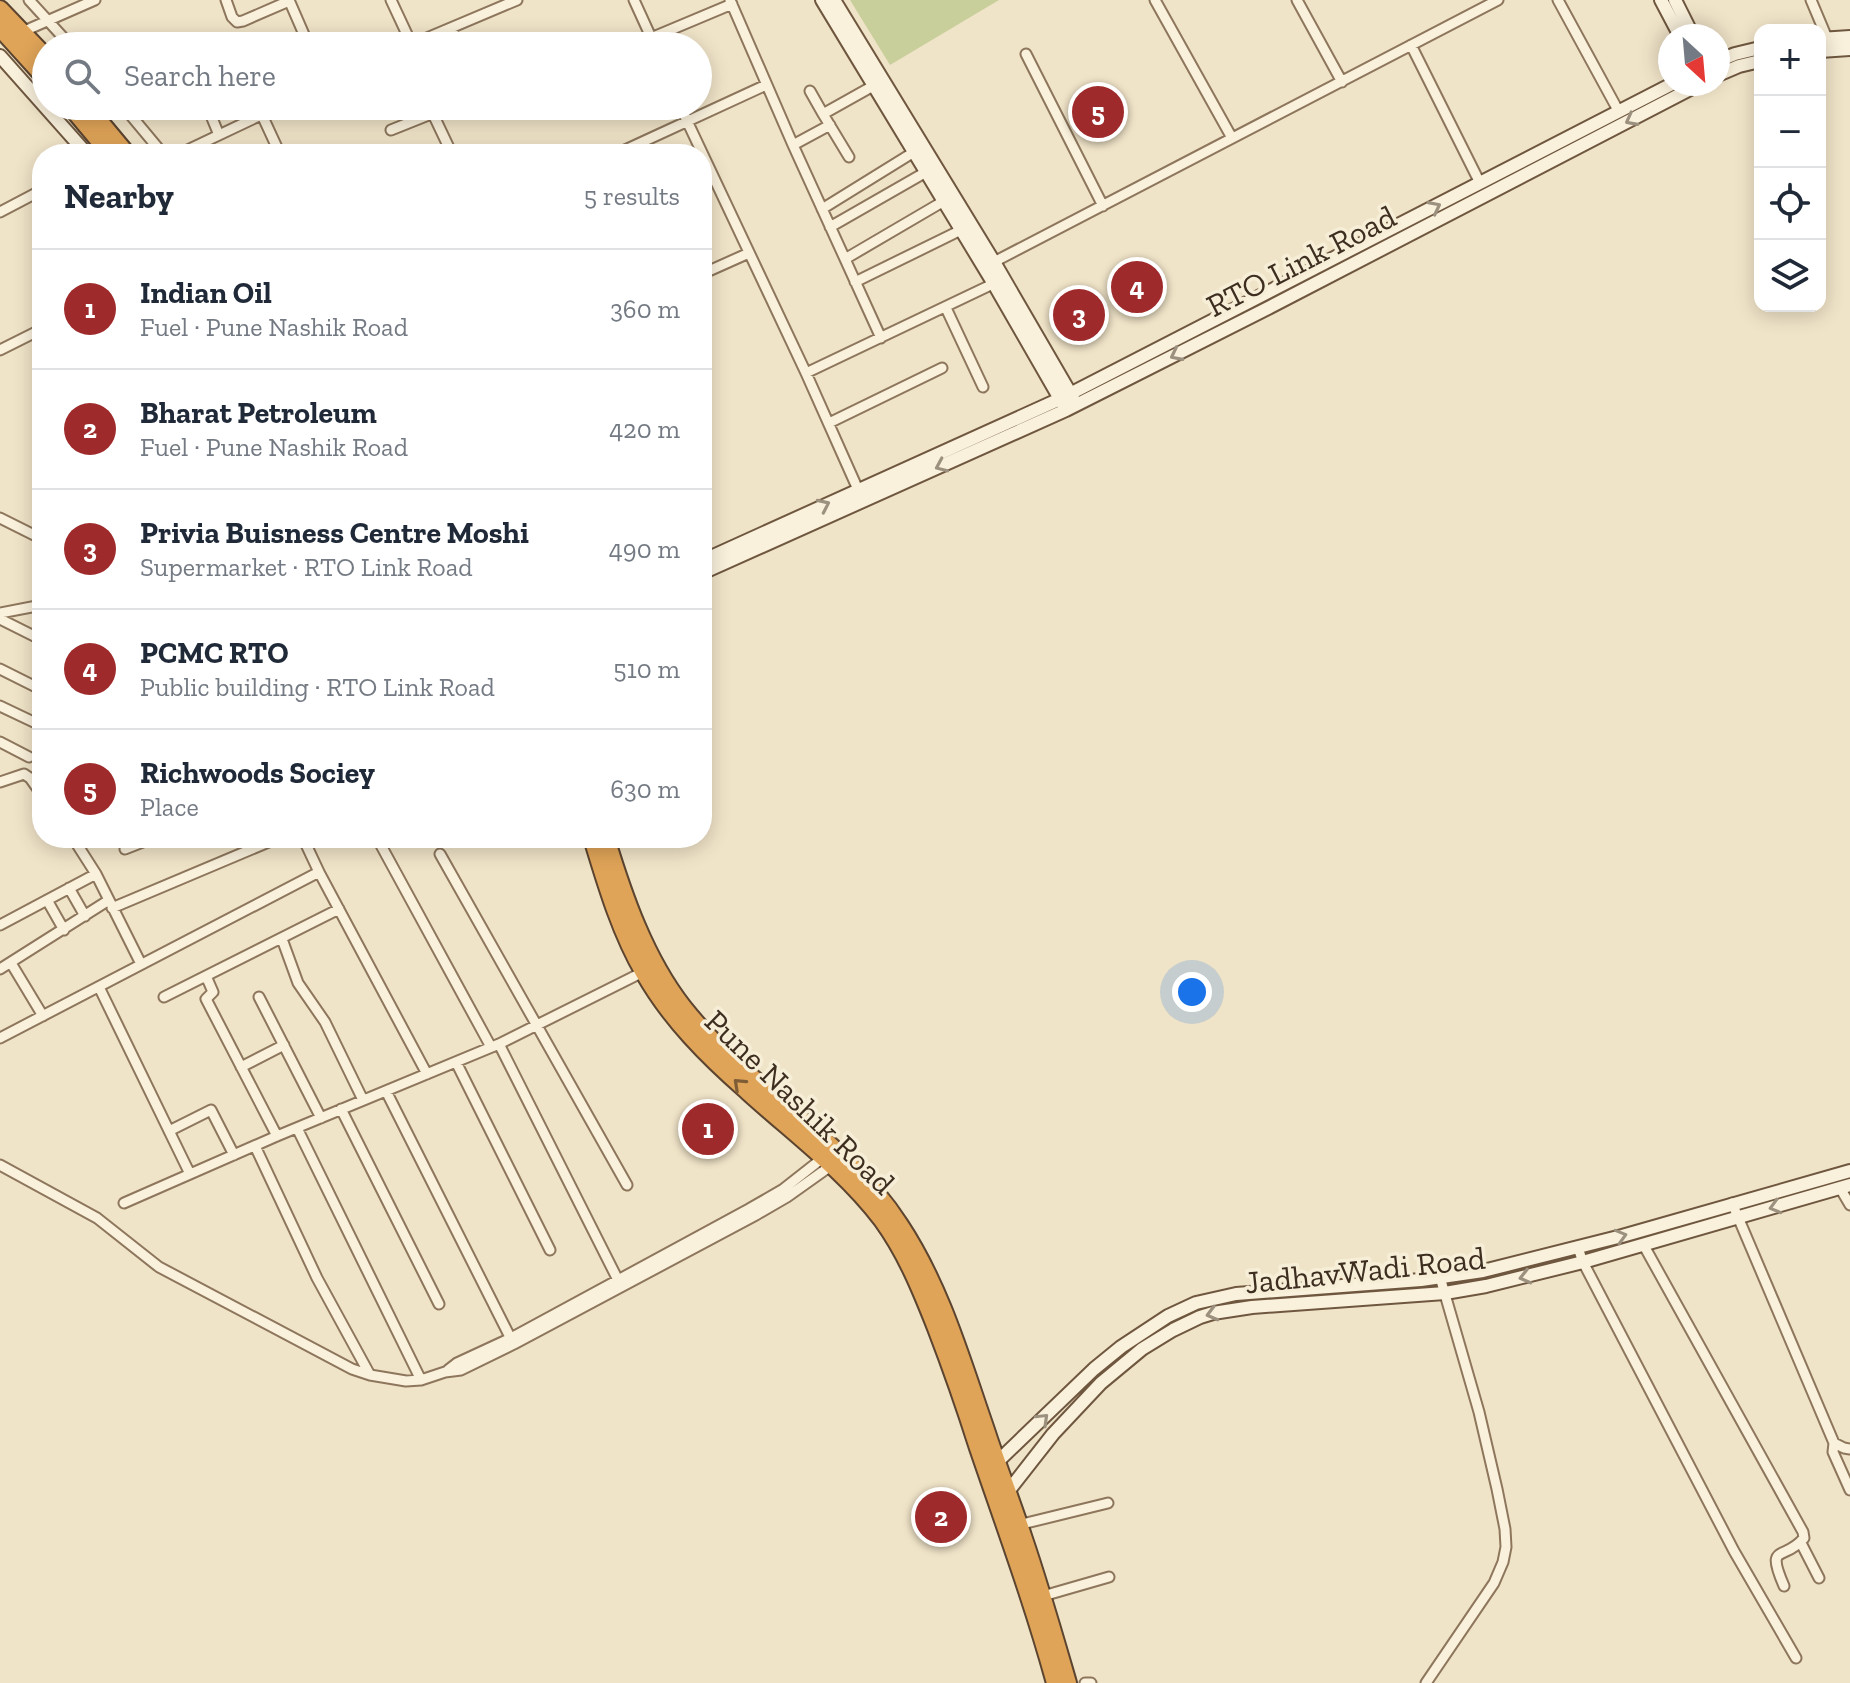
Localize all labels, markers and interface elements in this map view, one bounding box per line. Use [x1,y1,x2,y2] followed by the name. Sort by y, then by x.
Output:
[1658,24,1730,96] north arrow
[1754,24,1826,312] map controls
[1754,24,1826,96] button: +
[32,32,712,120] search box
[60,54,104,98] icon: search
[124,58,276,94] text: Search here
[1072,82,1124,142] pin: 5
[1754,96,1826,168] button: −
[1624,110,1639,125] one-way arrow
[1754,168,1826,240] button: locate
[64,176,174,217] text: Nearby
[584,180,680,212] text: 5 results
[1200,197,1402,325] street label: RTO Link Road
[1426,201,1441,216] one-way arrow
[1754,240,1826,312] button: layers
[1111,257,1163,317] pin: 4
[140,275,272,311] text: Indian Oil
[1053,285,1105,345] pin: 3
[85,293,95,325] text: 1
[610,293,680,325] text: 360 m
[140,311,408,343] text: Fuel · Pune Nashik Road
[1169,345,1184,360] one-way arrow
[140,395,377,431] text: Bharat Petroleum
[83,413,97,445] text: 2
[609,413,680,445] text: 420 m
[140,431,408,463] text: Fuel · Pune Nashik Road
[935,457,949,473] one-way arrow
[815,499,830,515] one-way arrow
[140,515,529,551] text: Privia Buisness Centre Moshi
[83,533,97,565] text: 3
[609,533,680,565] text: 490 m
[140,551,472,583] text: Supermarket · RTO Link Road
[140,635,289,671] text: PCMC RTO
[83,653,97,685] text: 4
[613,653,680,685] text: 510 m
[140,671,495,703] text: Public building · RTO Link Road
[140,755,375,791] text: Richwoods Sociey
[83,773,97,805] text: 5
[610,773,680,805] text: 630 m
[140,791,199,823] text: Place
[1172,972,1212,1012] your location
[697,1002,903,1202] street label: Pune Nashik Road
[733,1079,748,1093] one-way arrow
[682,1099,734,1159] pin: 1
[1769,1198,1782,1214] one-way arrow
[1613,1229,1627,1246] one-way arrow
[1243,1238,1487,1302] street label: JadhavWadi Road
[1518,1268,1532,1285] one-way arrow
[1205,1305,1219,1322] one-way arrow
[1034,1413,1048,1428] one-way arrow
[915,1487,967,1547] pin: 2

